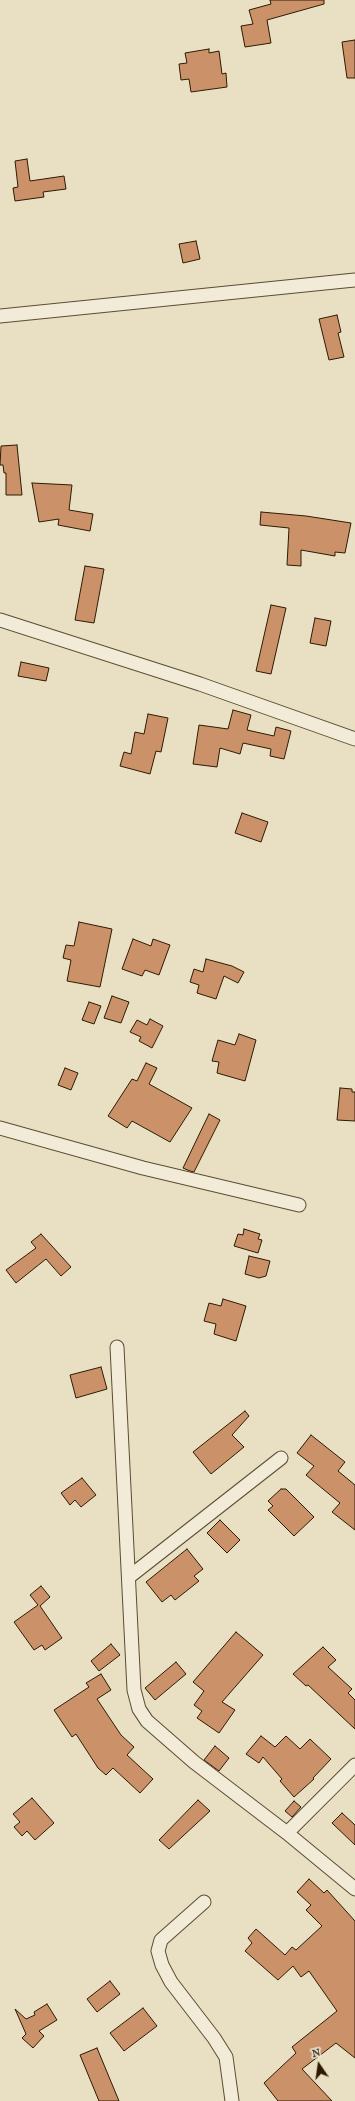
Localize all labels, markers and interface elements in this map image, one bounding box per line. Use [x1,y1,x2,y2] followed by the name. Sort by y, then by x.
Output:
[299,2045,339,2085] north arrow
[311,2046,322,2060] text: N

